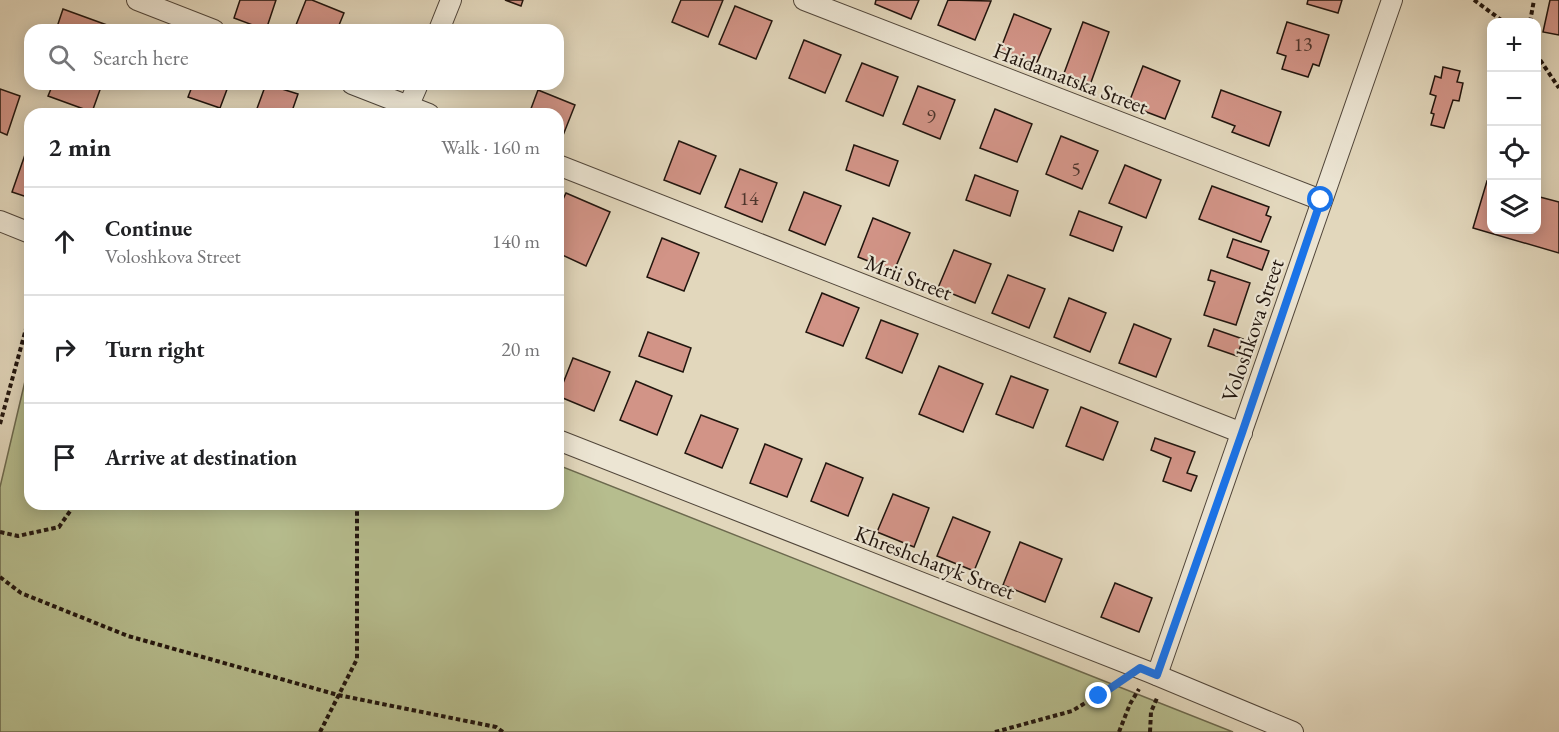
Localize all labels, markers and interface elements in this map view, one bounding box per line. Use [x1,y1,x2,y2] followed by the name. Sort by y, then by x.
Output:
[1487,18,1541,234] map controls
[1487,18,1541,72] button: +
[24,24,564,90] search box
[1293,31,1313,57] house number: 13
[989,36,1152,121] street label: Haidamatska Street
[45,41,78,74] icon: search
[93,43,188,72] text: Search here
[1487,72,1541,126] button: −
[926,103,936,129] house number: 9
[1487,126,1541,180] button: locate
[48,130,111,164] text: 2 min
[441,134,540,160] text: Walk · 160 m
[1071,156,1081,182] house number: 5
[1487,180,1541,234] button: layers
[739,185,759,211] house number: 14
[1307,186,1333,212] route start
[105,214,192,243] text: Continue
[48,225,81,258] icon: ahead
[492,228,540,254] text: 140 m
[105,243,241,269] text: Voloshkova Street
[861,248,956,307] street label: Mrii Street
[1214,255,1291,406] street label: Voloshkova Street
[48,333,81,366] icon: right
[105,335,204,364] text: Turn right
[501,336,540,362] text: 20 m
[48,441,81,474] icon: arrive
[105,443,297,472] text: Arrive at destination
[851,519,1019,606] street label: Khreshchatyk Street
[1085,682,1111,708] route end

